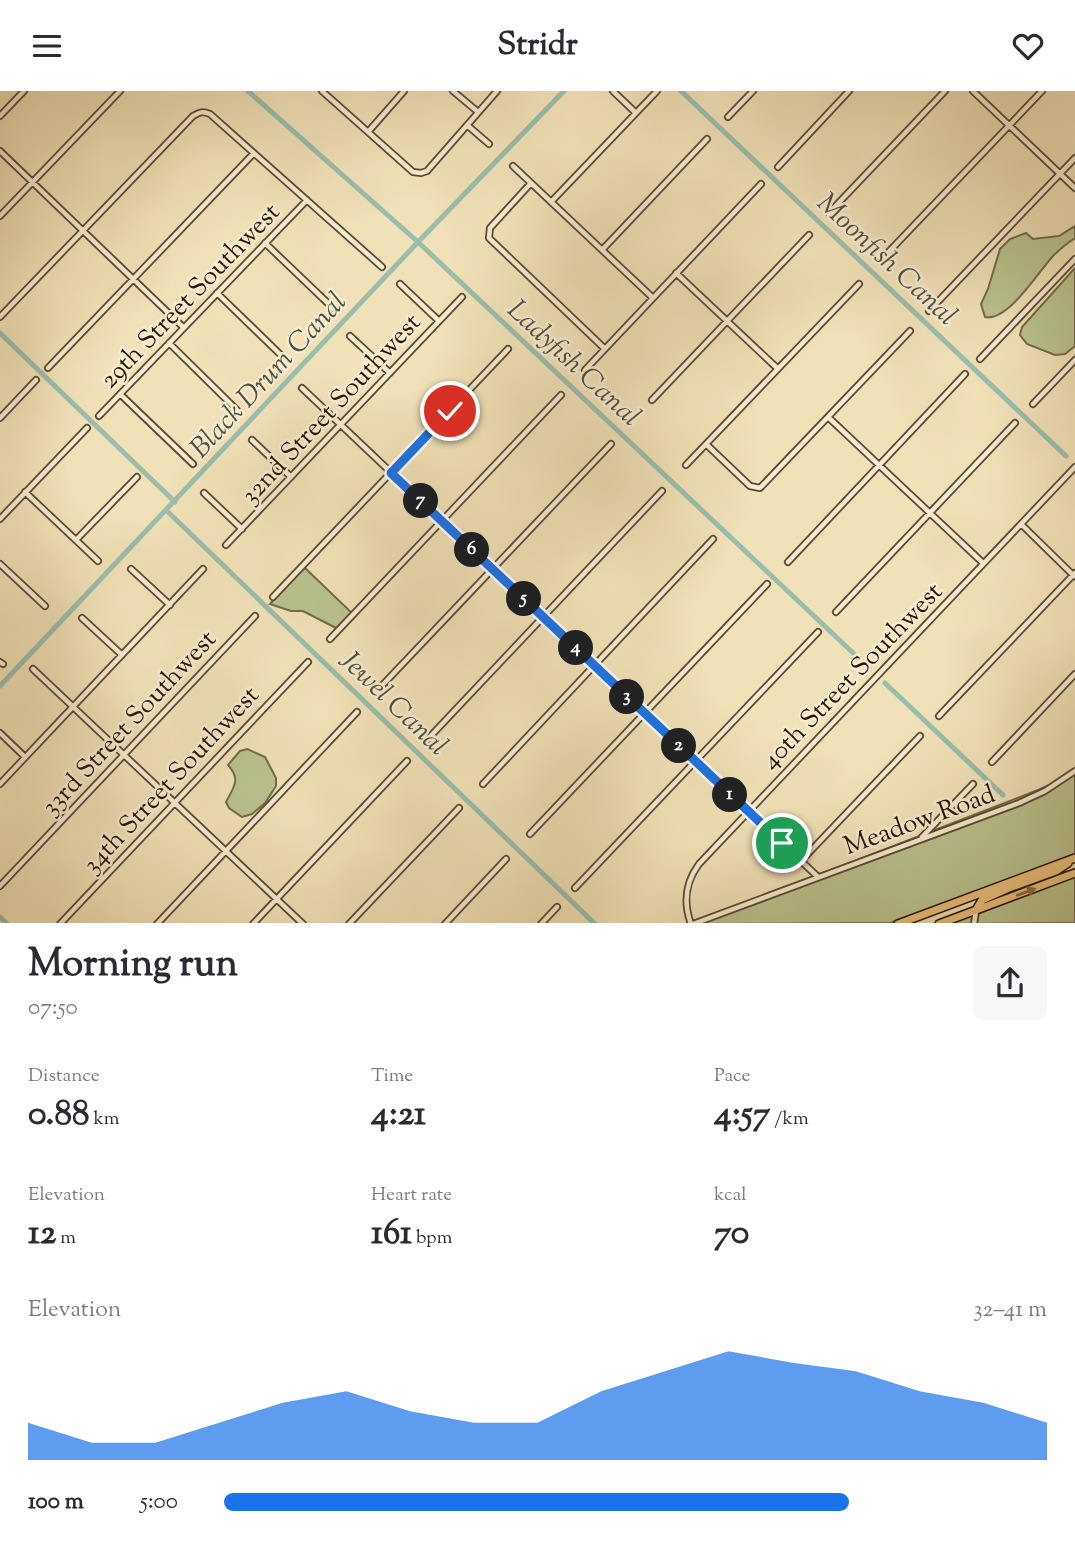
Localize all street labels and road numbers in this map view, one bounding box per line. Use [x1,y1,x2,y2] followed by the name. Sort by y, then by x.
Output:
[92,195,289,398] street label: 29th Street Southwest
[233,306,430,513] street label: 32nd Street Southwest
[754,575,952,779] street label: 40th Street Southwest
[34,623,226,825] street label: 33rd Street Southwest
[75,679,269,883] street label: 34th Street Southwest
[839,777,1001,866] street label: Meadow Road

